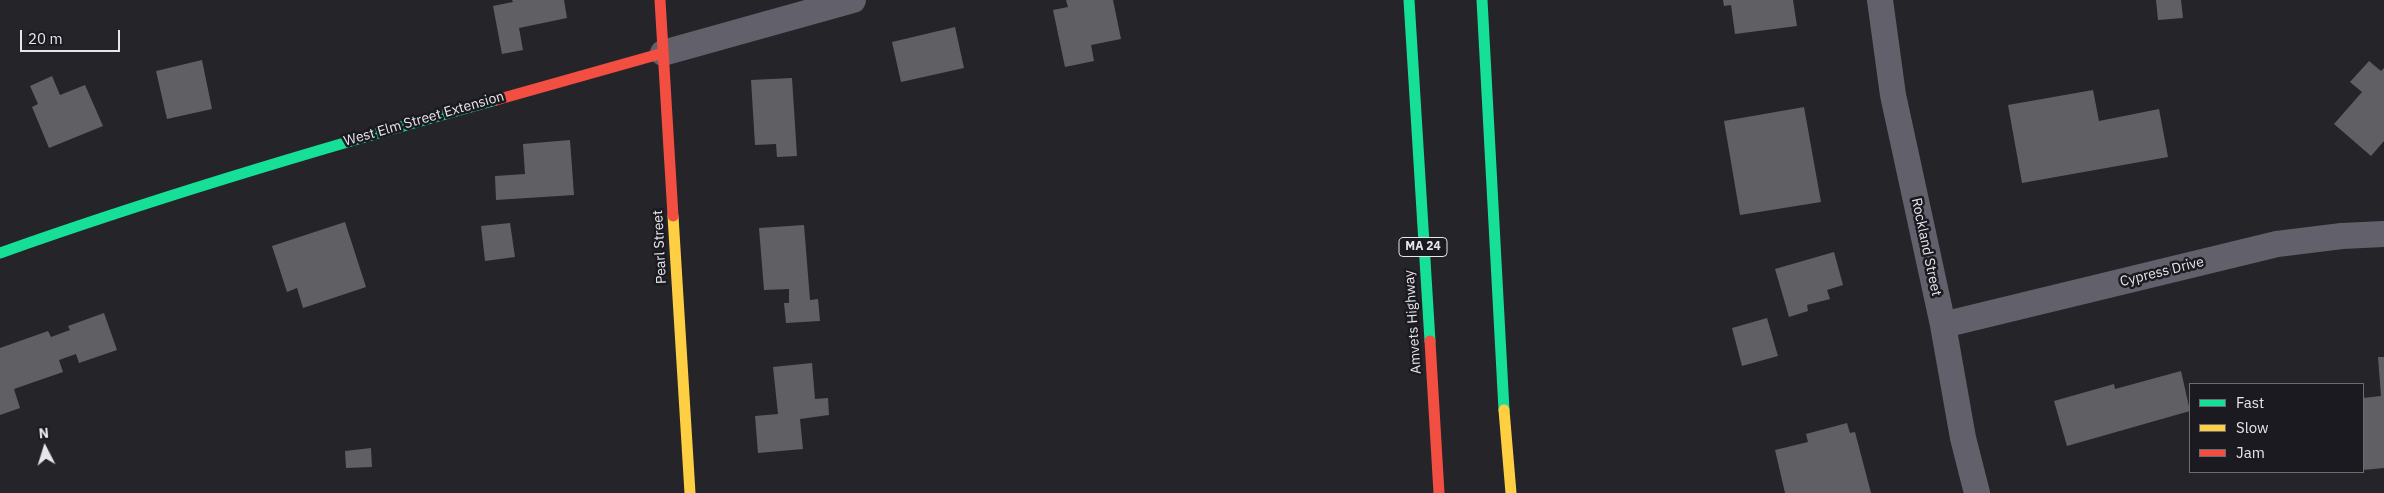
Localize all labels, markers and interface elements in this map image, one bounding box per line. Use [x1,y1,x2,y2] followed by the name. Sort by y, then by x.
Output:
[22,20,122,52] scale bar
[28,29,63,48] text: 20 m
[342,88,506,150] street label: West Elm Street Extension
[1907,196,1945,298] street label: Rockland Street
[650,210,670,284] street label: Pearl Street
[1399,238,1447,256] road number: MA 24
[2118,253,2206,291] street label: Cypress Drive
[1401,269,1425,375] street label: Amvets Highway
[2189,383,2364,473] legend
[2236,393,2264,412] text: Fast
[2236,418,2269,437] text: Slow
[20,423,70,473] north arrow
[38,424,50,442] text: N
[2236,443,2265,462] text: Jam

